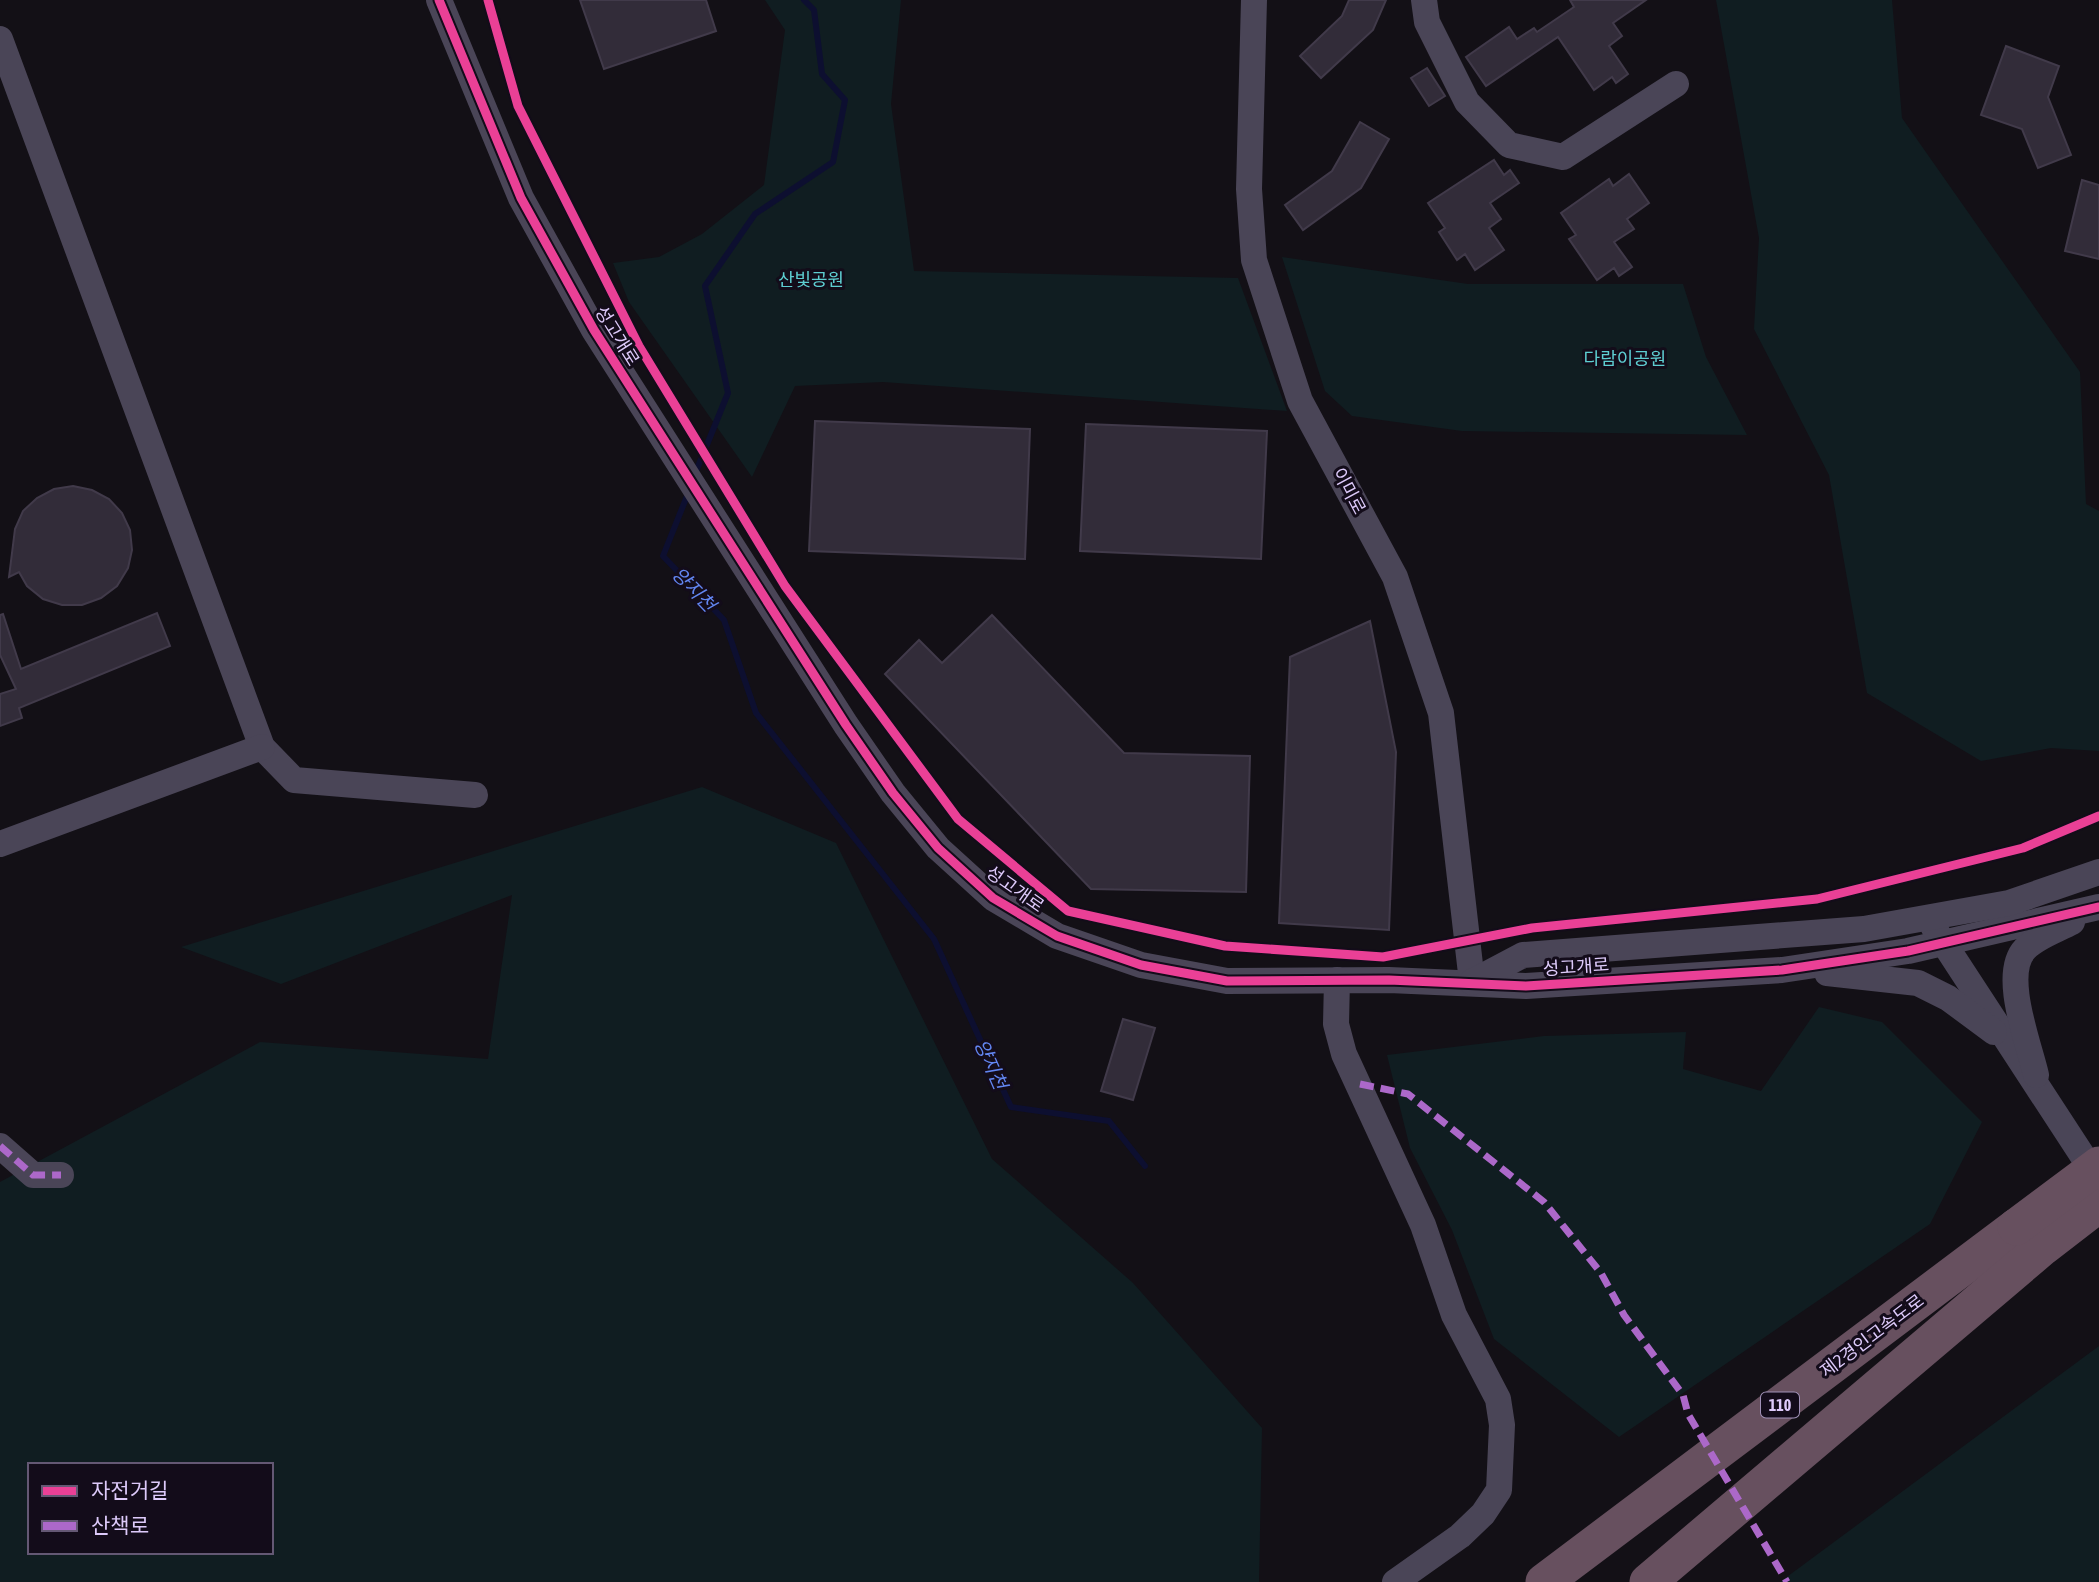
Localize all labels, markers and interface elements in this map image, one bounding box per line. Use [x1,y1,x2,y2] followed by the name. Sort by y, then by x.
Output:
[778,269,844,290] park label: 산빛공원
[591,302,644,369] street label: 성고개로
[1584,348,1666,369] park label: 다람이공원
[1329,464,1370,518] street label: 이미로
[668,562,721,617] water label: 양지천
[982,861,1048,916] street label: 성고개로
[1542,954,1610,979] street label: 성고개로
[970,1036,1012,1094] water label: 양지천
[1816,1290,1928,1381] street label: 제2경인고속도로
[1761,1392,1799,1418] road number: 110
[28,1463,273,1554] legend
[91,1478,168,1502] text: 자전거길
[91,1513,149,1537] text: 산책로

